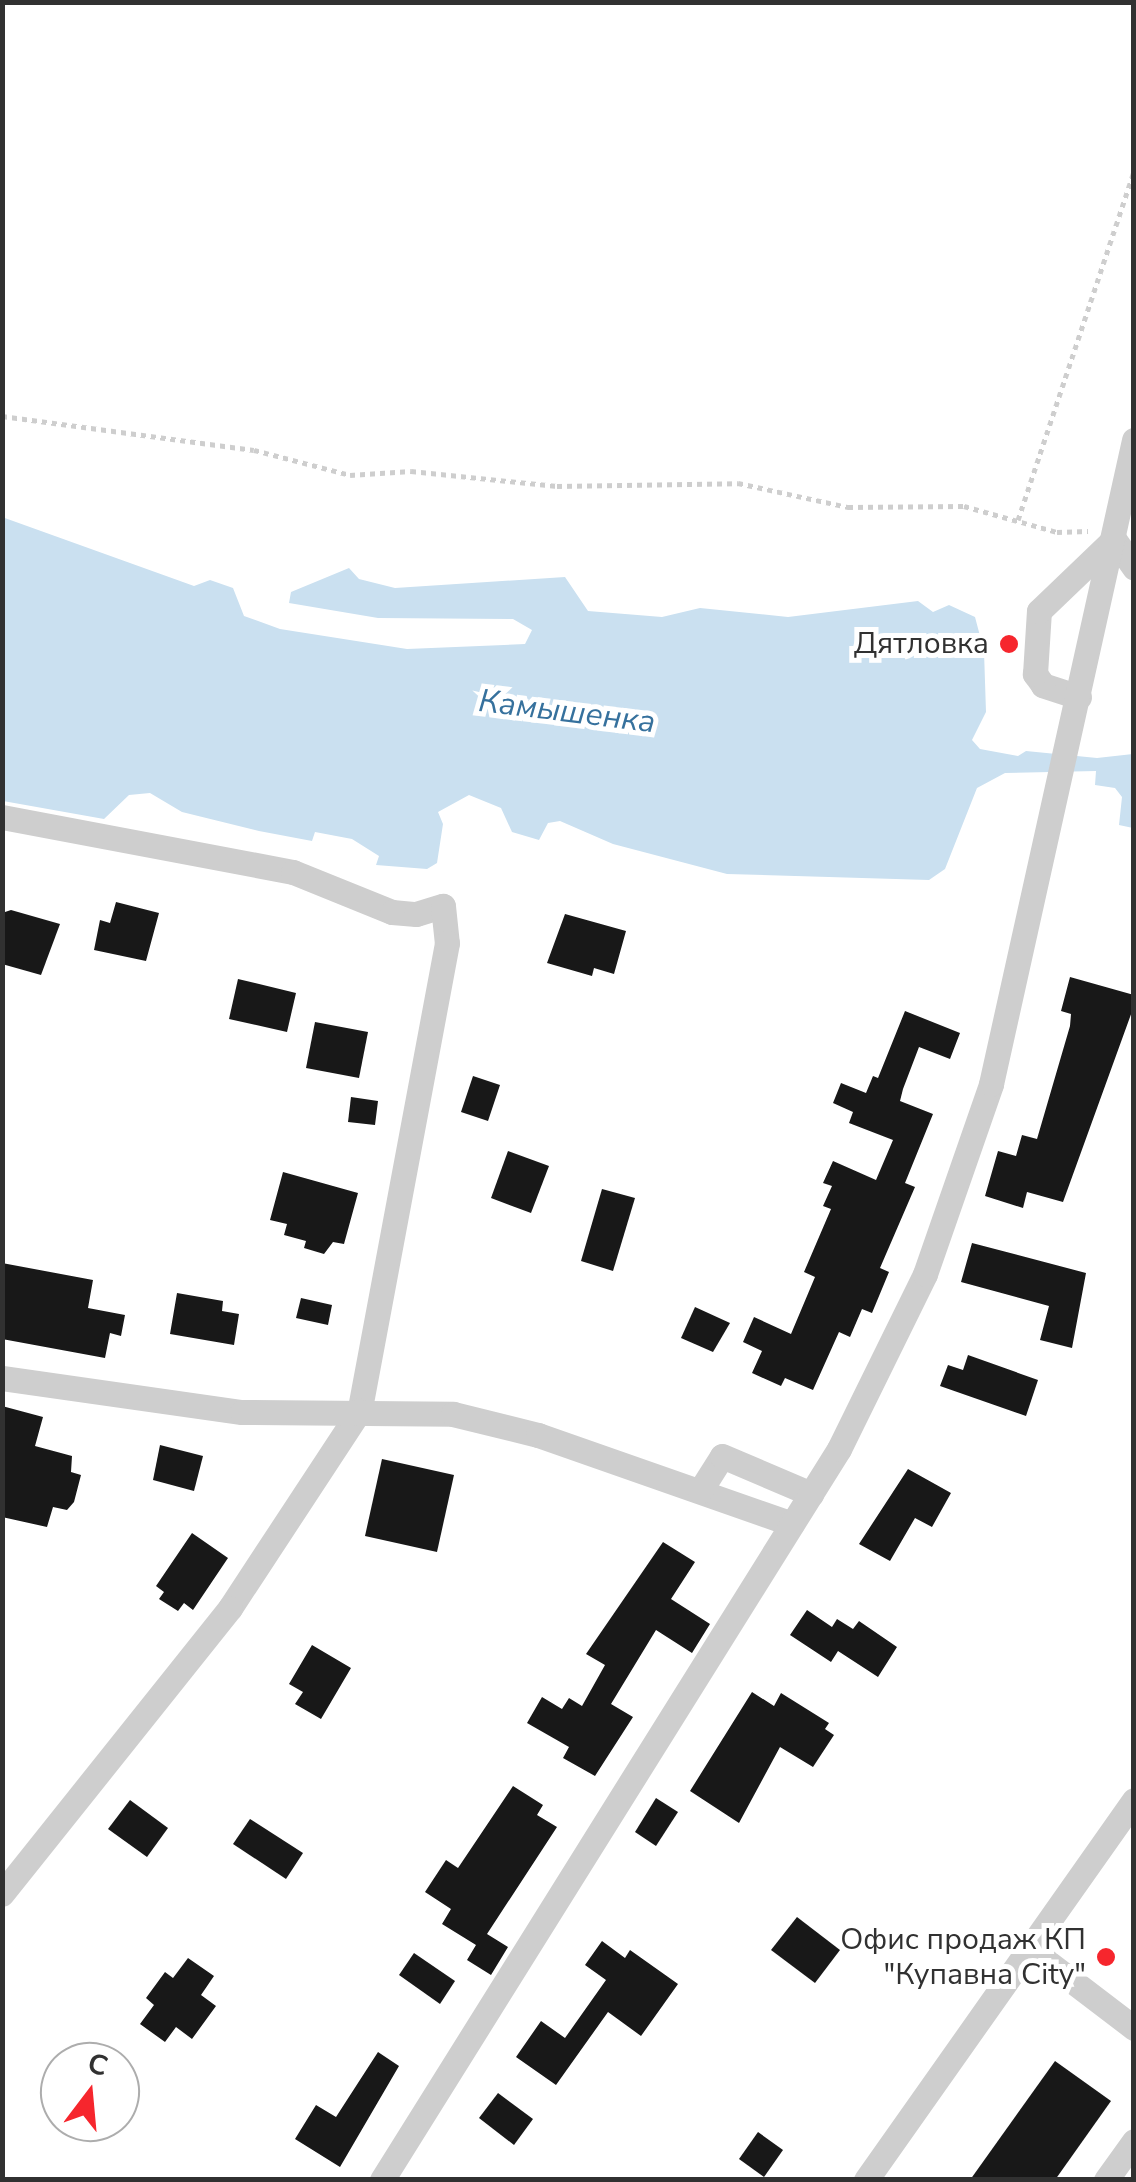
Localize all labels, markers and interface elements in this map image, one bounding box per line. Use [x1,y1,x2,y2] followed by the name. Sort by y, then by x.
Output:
[854,626,989,662] place label: Дятловка
[998,633,1020,655] marker: Дятловка
[476,682,658,742] water label: Камышенка
[840,1922,1086,1992] place label: Офис продаж КП "Купавна City"
[1095,1946,1117,1968] marker: Офис продаж КП "Купавна City"
[40,2042,140,2142] north arrow
[83,2044,112,2086] text: С

